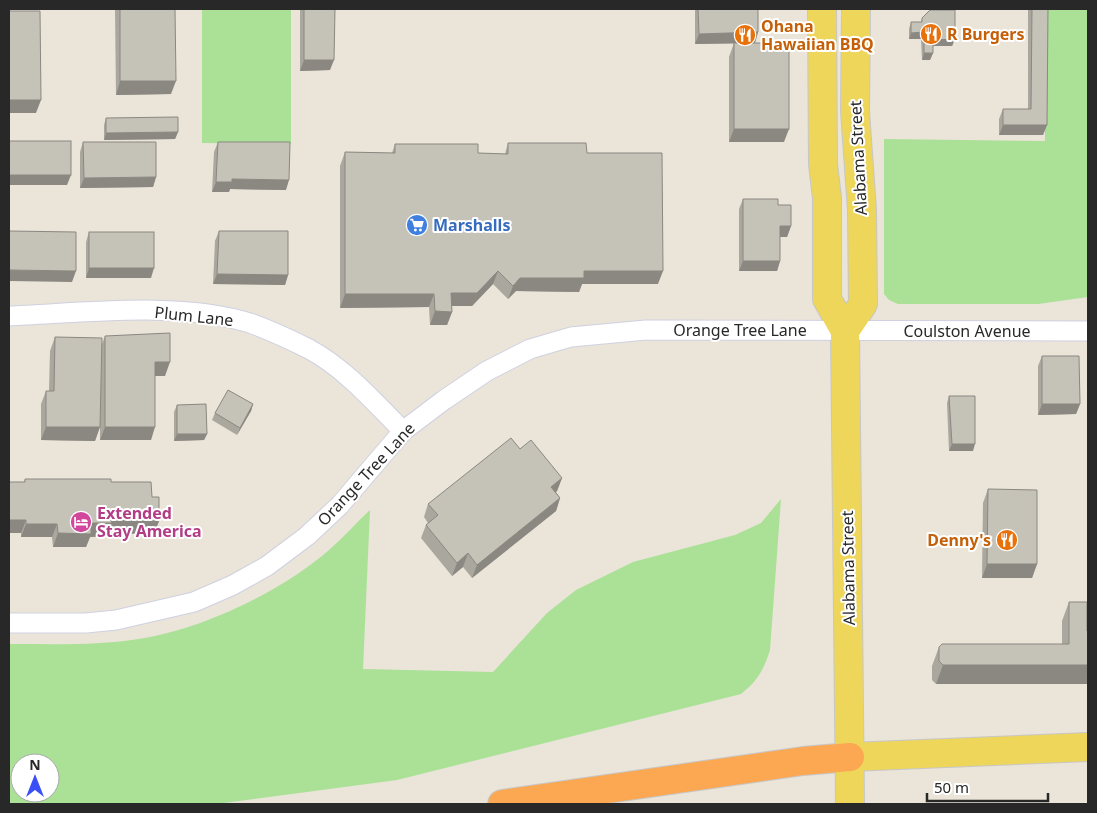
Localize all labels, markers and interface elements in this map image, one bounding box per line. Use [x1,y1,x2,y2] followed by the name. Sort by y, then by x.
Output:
[761,15,874,55] place label: Ohana Hawaiian BBQ
[919,22,943,46] restaurant icon: R Burgers
[733,23,757,47] restaurant icon: Ohana Hawaiian BBQ
[947,23,1025,45] place label: R Burgers
[844,100,872,216] street label: Alabama Street
[405,213,429,237] supermarket icon: Marshalls
[433,214,510,236] place label: Marshalls
[154,301,234,331] street label: Plum Lane
[673,319,807,341] street label: Orange Tree Lane
[903,320,1031,342] street label: Coulston Avenue
[312,418,420,530] street label: Orange Tree Lane
[97,502,202,542] place label: Extended Stay America
[69,510,93,534] hotel icon: Extended Stay America
[836,510,860,626] street label: Alabama Street
[995,528,1019,552] restaurant icon: Denny's
[927,529,991,551] place label: Denny's
[10,753,60,803] north arrow
[29,755,41,774] text: N
[927,770,1048,802] scale bar
[934,777,969,797] text: 50 m

